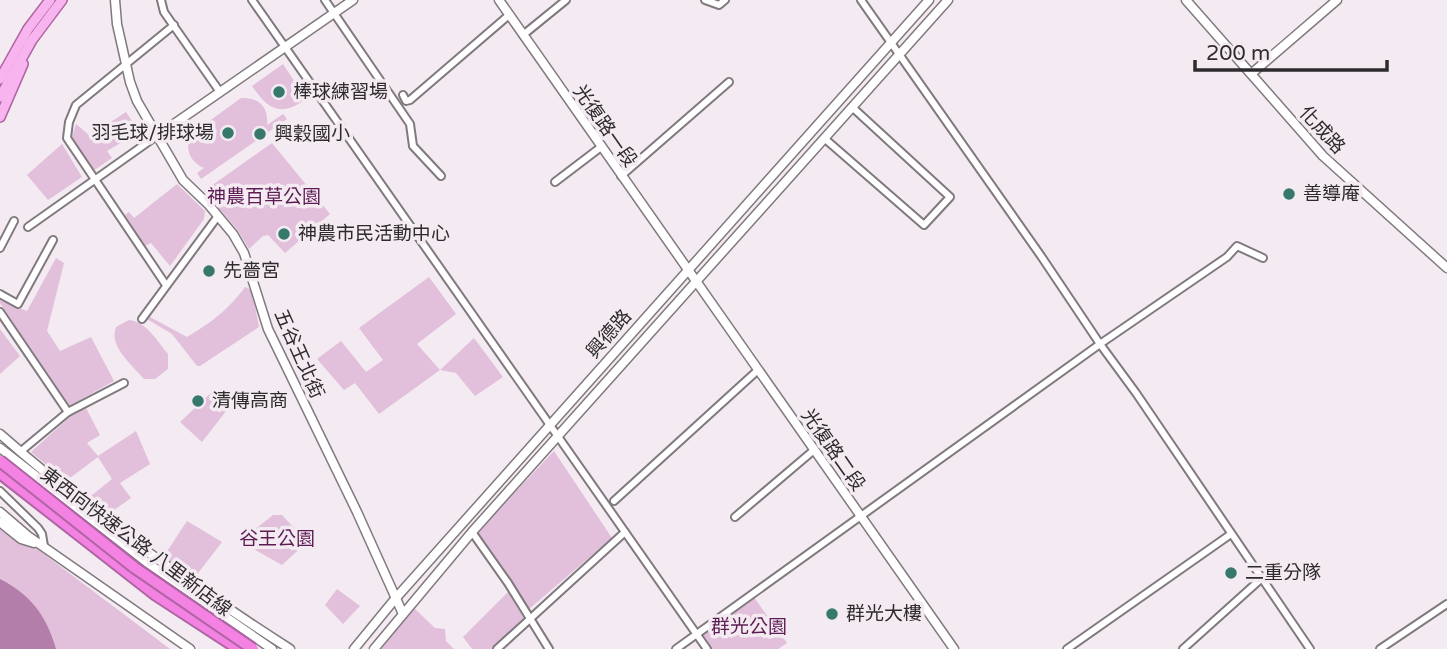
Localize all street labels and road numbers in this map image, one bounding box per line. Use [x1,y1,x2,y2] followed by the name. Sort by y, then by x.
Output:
[569,81,641,171] street label: 光復路一段
[1295,102,1349,158] street label: 化成路
[582,305,636,363] street label: 興德路
[270,306,328,402] street label: 五谷王北街
[797,405,869,495] street label: 光復路二段
[36,463,236,621] street label: 東西向快速公路 八里新店線

